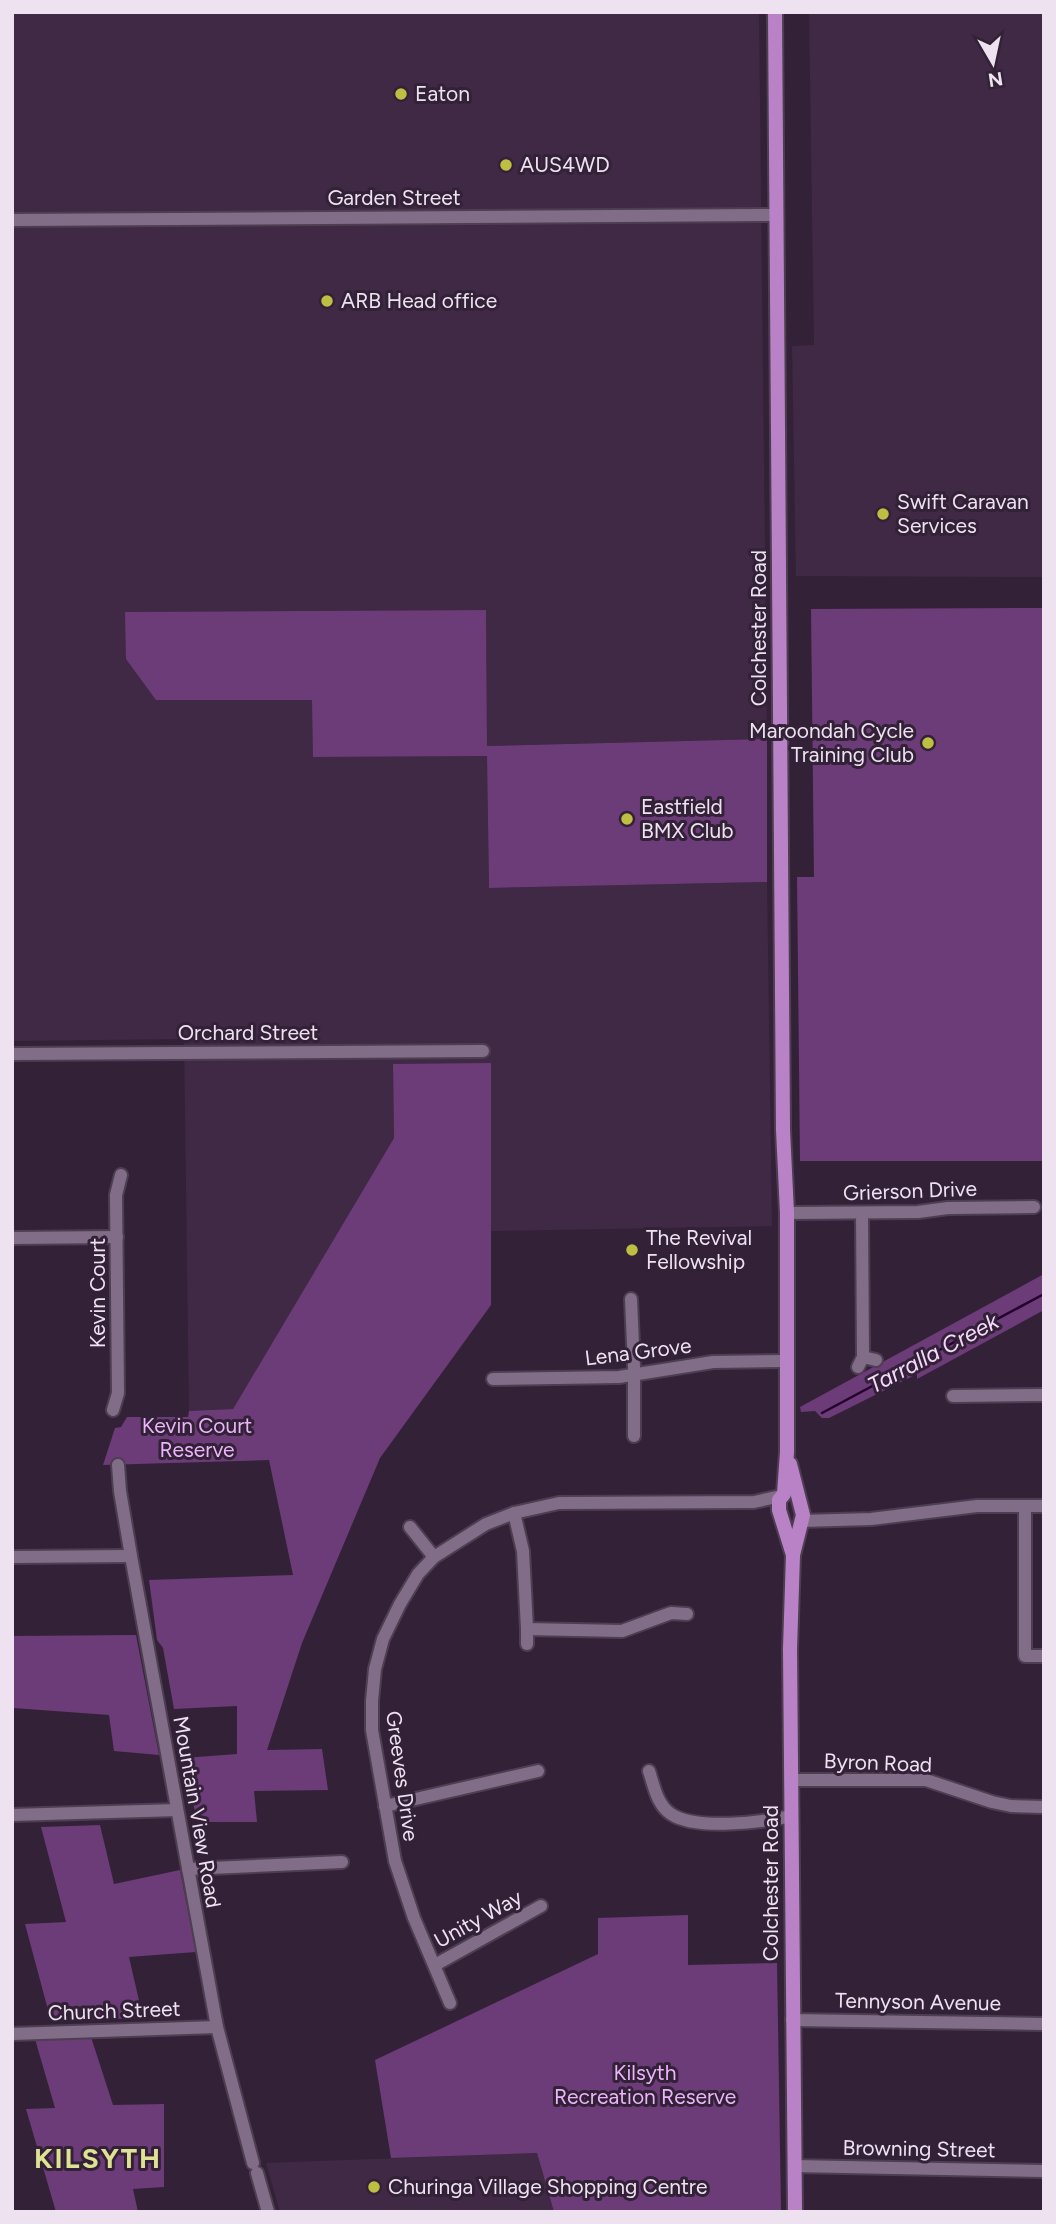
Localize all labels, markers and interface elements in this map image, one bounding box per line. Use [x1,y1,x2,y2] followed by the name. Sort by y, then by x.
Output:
[958,28,1028,98] north arrow
[987,67,1005,92] text: N
[415,81,470,106] place label: Eaton
[393,86,409,102] marker: Eaton
[520,152,610,177] place label: AUS4WD
[498,157,514,173] marker: AUS4WD
[327,185,461,210] street label: Garden Street
[341,288,497,313] place label: ARB Head office
[319,293,335,309] marker: ARB Head office
[897,489,1029,538] place label: Swift Caravan Services
[875,506,891,522] marker: Swift Caravan Services
[746,550,771,706] street label: Colchester Road
[749,718,914,767] place label: Maroondah Cycle Training Club
[920,735,936,751] marker: Maroondah Cycle Training Club
[641,794,733,843] place label: Eastfield BMX Club
[619,811,635,827] marker: Eastfield BMX Club
[178,1020,318,1045] street label: Orchard Street
[843,1176,977,1205] street label: Grierson Drive
[646,1225,752,1274] place label: The Revival Fellowship
[85,1238,110,1348] street label: Kevin Court
[624,1242,640,1258] marker: The Revival Fellowship
[863,1306,1004,1399] water label: Tarralla Creek
[583,1333,693,1370] street label: Lena Grove
[142,1413,252,1462] park label: Kevin Court Reserve
[381,1709,424,1843] street label: Greeves Drive
[168,1714,227,1910] street label: Mountain View Road
[823,1748,933,1777] street label: Byron Road
[758,1805,783,1961] street label: Colchester Road
[429,1884,526,1953] street label: Unity Way
[835,1988,1001,2015] street label: Tennyson Avenue
[47,1996,181,2025] street label: Church Street
[554,2060,736,2109] park label: Kilsyth Recreation Reserve
[842,2135,996,2162] street label: Browning Street
[34,2141,162,2175] district label: KILSYTH
[388,2174,707,2199] place label: Churinga Village Shopping Centre
[366,2179,382,2195] marker: Churinga Village Shopping Centre

